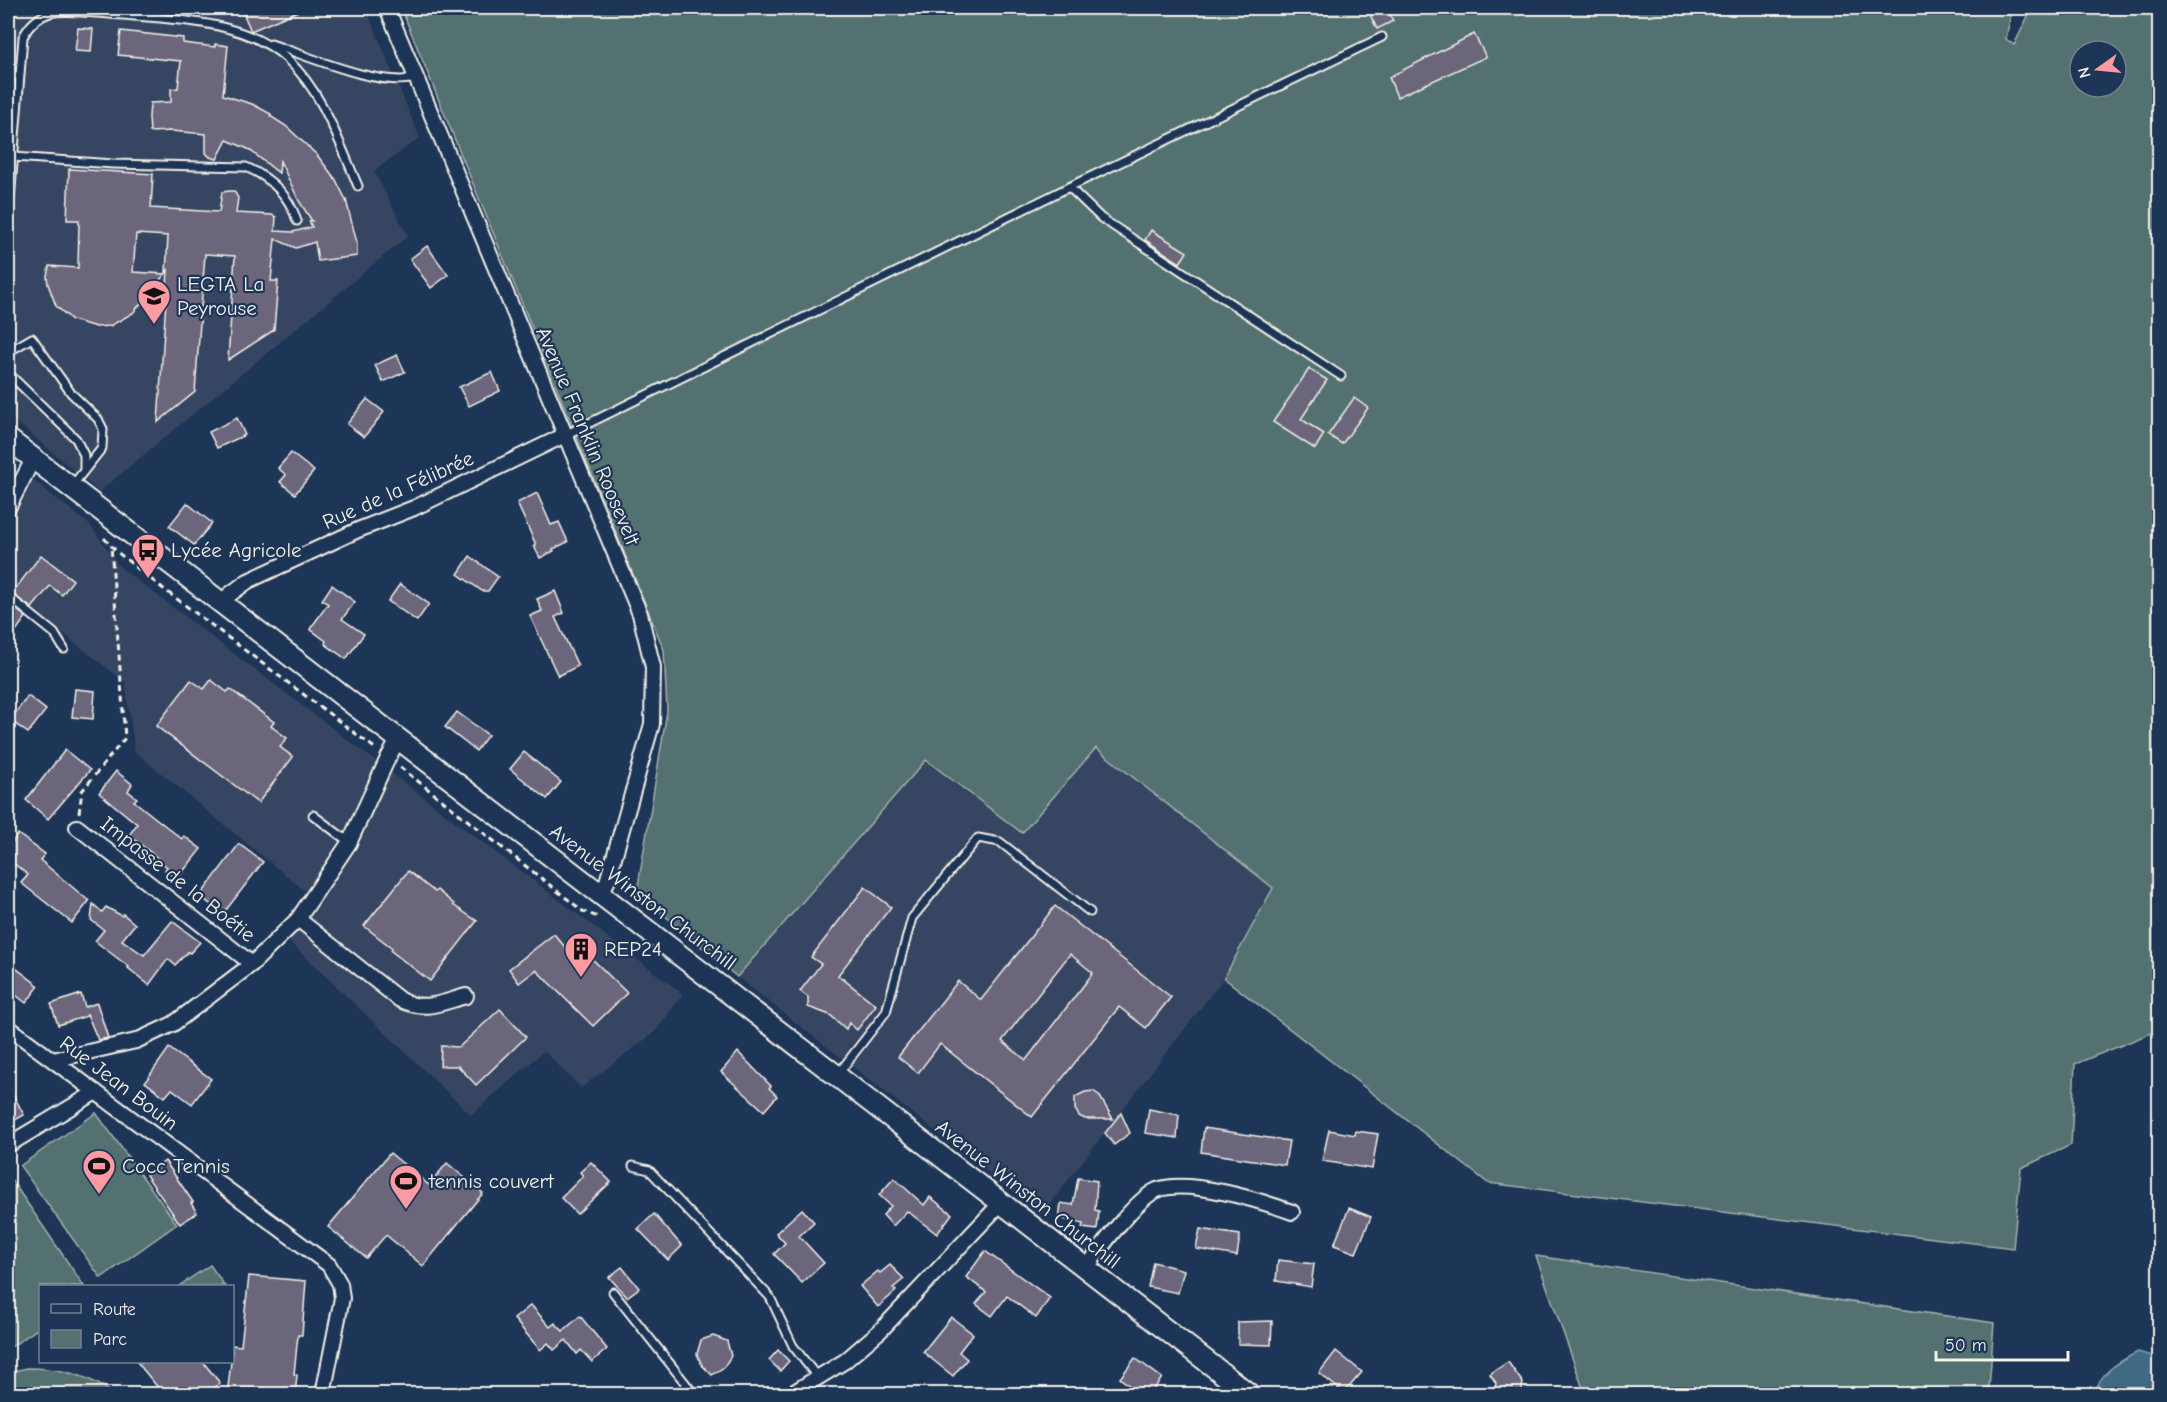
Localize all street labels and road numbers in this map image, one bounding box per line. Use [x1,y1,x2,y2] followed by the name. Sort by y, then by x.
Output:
[531,323,645,550] street label: Avenue Franklin Roosevelt
[319,446,477,534] street label: Rue de la Félibrée
[96,811,260,947] street label: Impasse de la Boétie
[545,819,741,975] street label: Avenue Winston Churchill
[55,1031,183,1135] street label: Rue Jean Bouin
[931,1115,1125,1273] street label: Avenue Winston Churchill

